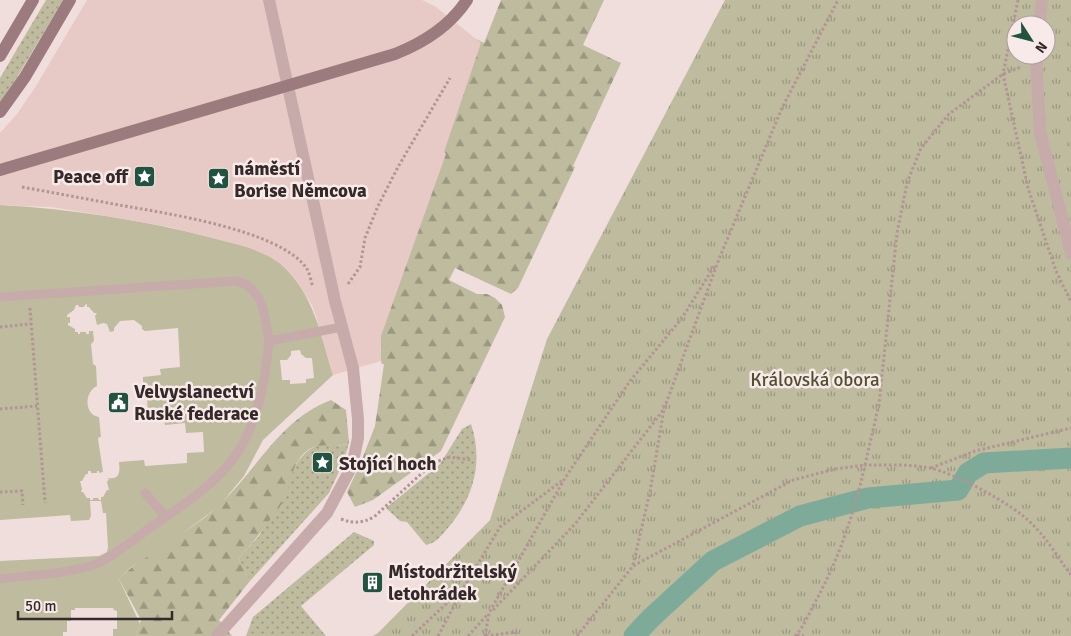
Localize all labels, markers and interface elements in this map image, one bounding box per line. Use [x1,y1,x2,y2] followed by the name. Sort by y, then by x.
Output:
[1006,15,1056,65] north arrow
[1031,38,1051,56] text: N
[234,157,367,203] place label: náměstí Borise Němcova
[132,164,156,188] place icon: Peace off
[53,165,129,189] place label: Peace off
[206,167,230,191] place icon: náměstí Borise Němcova
[750,368,880,392] park label: Královská obora
[134,380,259,426] place label: Velvyslanectví Ruské federace
[106,390,130,414] public building icon: Velvyslanectví Ruské federace
[311,451,335,475] place icon: Stojící hoch
[339,452,437,476] place label: Stojící hoch
[388,560,518,606] place label: Místodržitelský letohrádek
[360,570,384,594] building icon: Místodržitelský letohrádek
[18,588,171,620] scale bar
[25,597,56,615] text: 50 m

